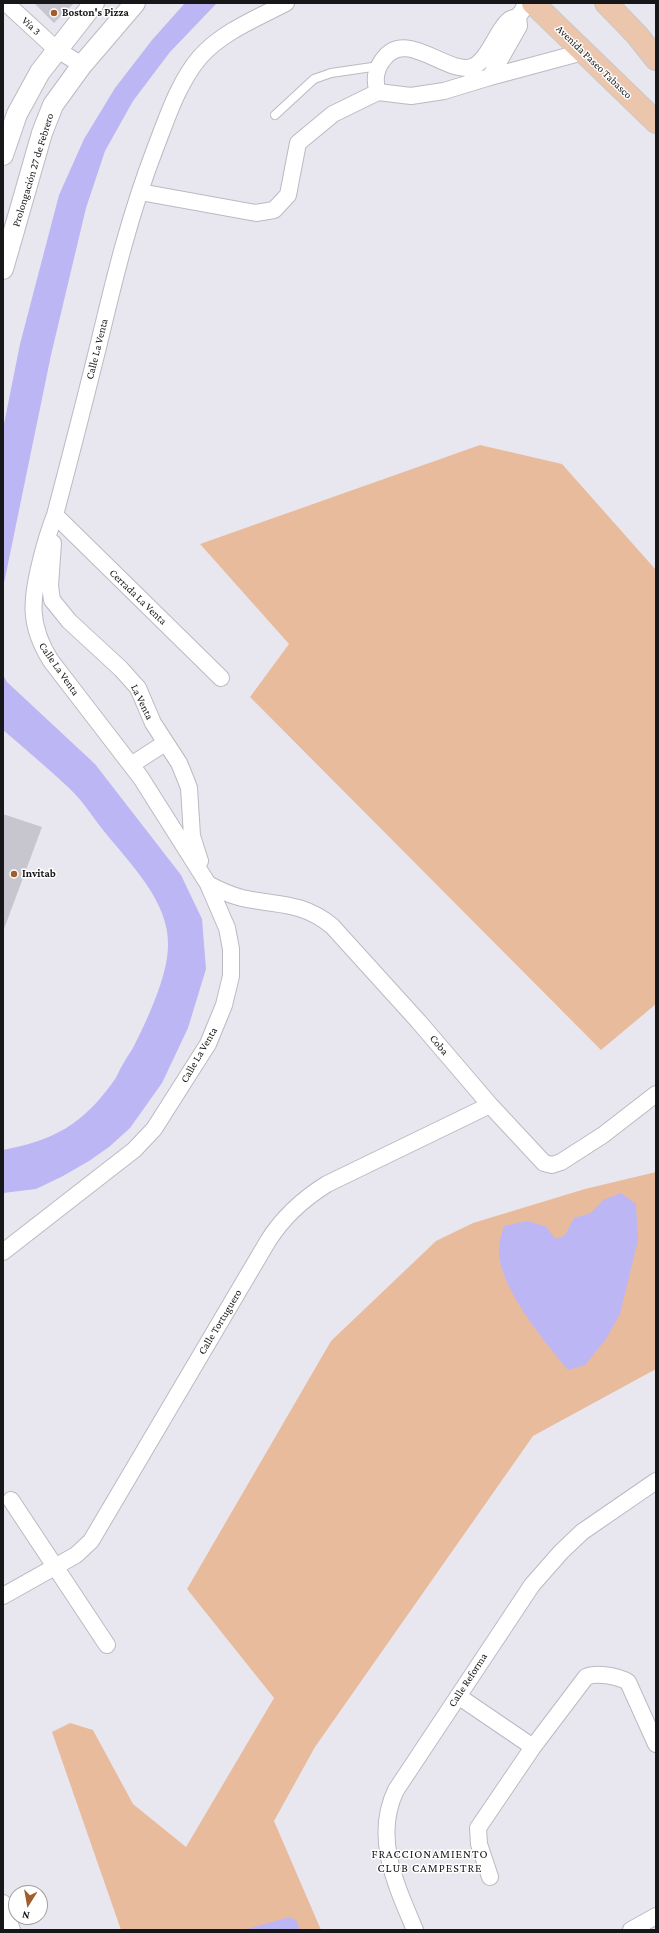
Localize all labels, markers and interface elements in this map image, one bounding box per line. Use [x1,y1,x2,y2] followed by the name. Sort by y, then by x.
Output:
[62,6,129,20] place label: Boston's Pizza
[49,8,59,18] marker: Boston's Pizza
[19,14,43,38] street label: Vía 3
[553,22,635,102] street label: Avenida Paseo Tabasco
[9,112,57,228] street label: Prolongación 27 de Febrero
[83,317,111,381] street label: Calle La Venta
[107,566,169,628] street label: Cerrada La Venta
[36,640,82,698] street label: Calle La Venta
[128,682,156,722] street label: La Venta
[22,867,56,881] place label: Invitab
[9,869,19,879] marker: Invitab
[178,1025,220,1085] street label: Calle La Venta
[427,1032,451,1058] street label: Coba
[195,1287,245,1357] street label: Calle Tortuguero
[446,1651,490,1709] street label: Calle Reforma
[372,1847,488,1875] district label: FRACCIONAMIENTO CLUB CAMPESTRE
[8,1885,48,1925] north arrow
[21,1909,31,1922] text: N

